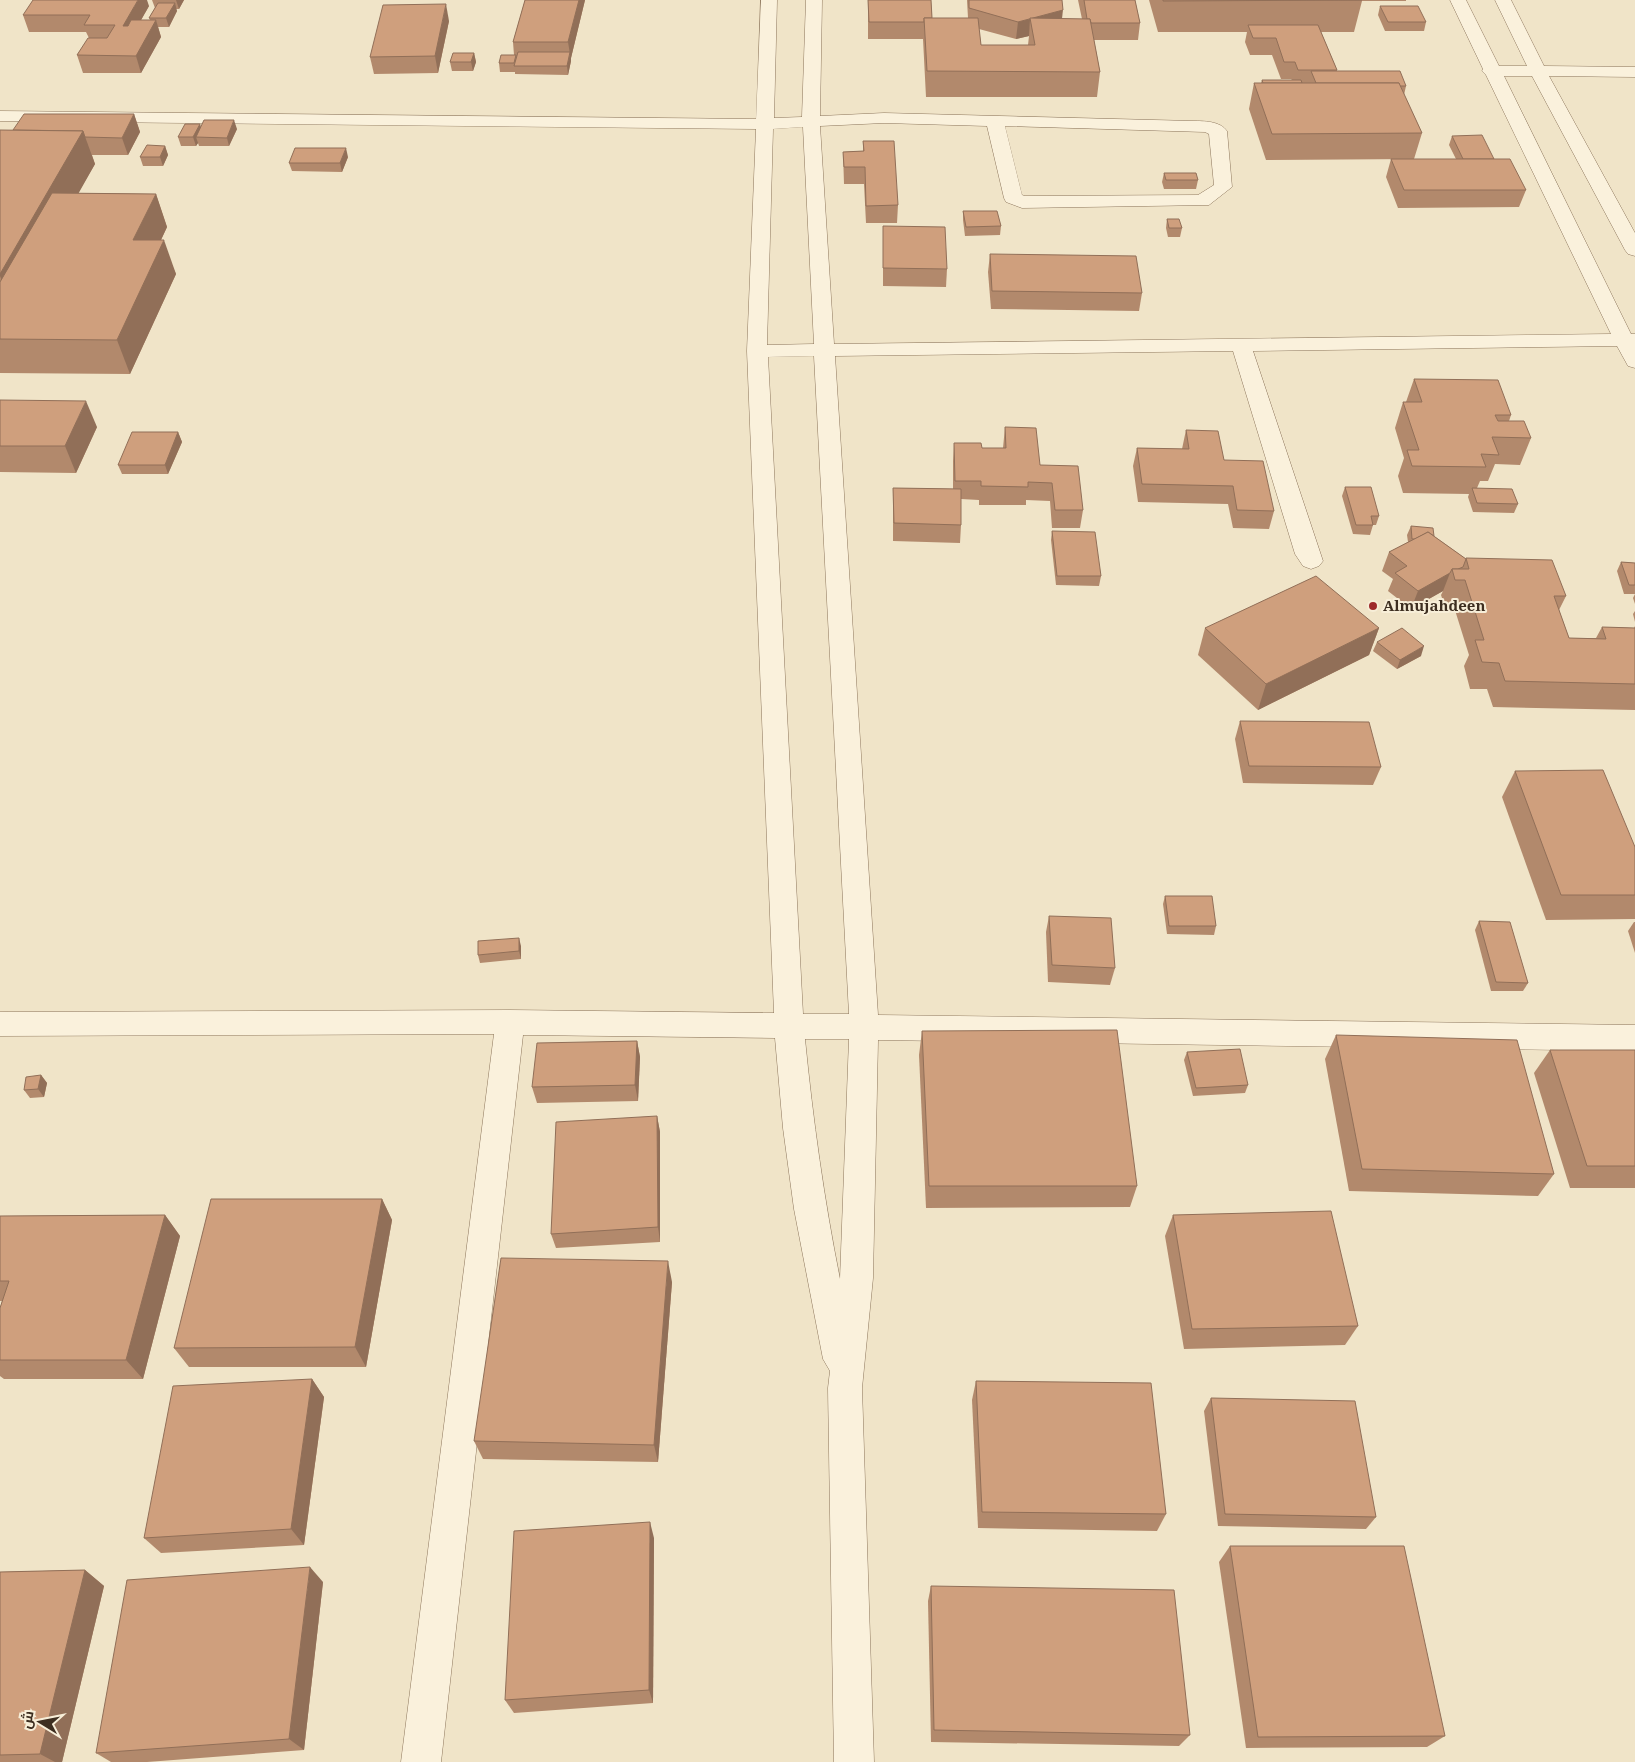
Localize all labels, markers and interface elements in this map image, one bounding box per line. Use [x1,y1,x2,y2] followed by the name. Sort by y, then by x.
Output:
[1383,595,1485,615] place label: Almujahdeen
[1367,600,1379,612] marker: Almujahdeen
[15,1697,65,1747] north arrow
[16,1709,38,1730] text: ش

